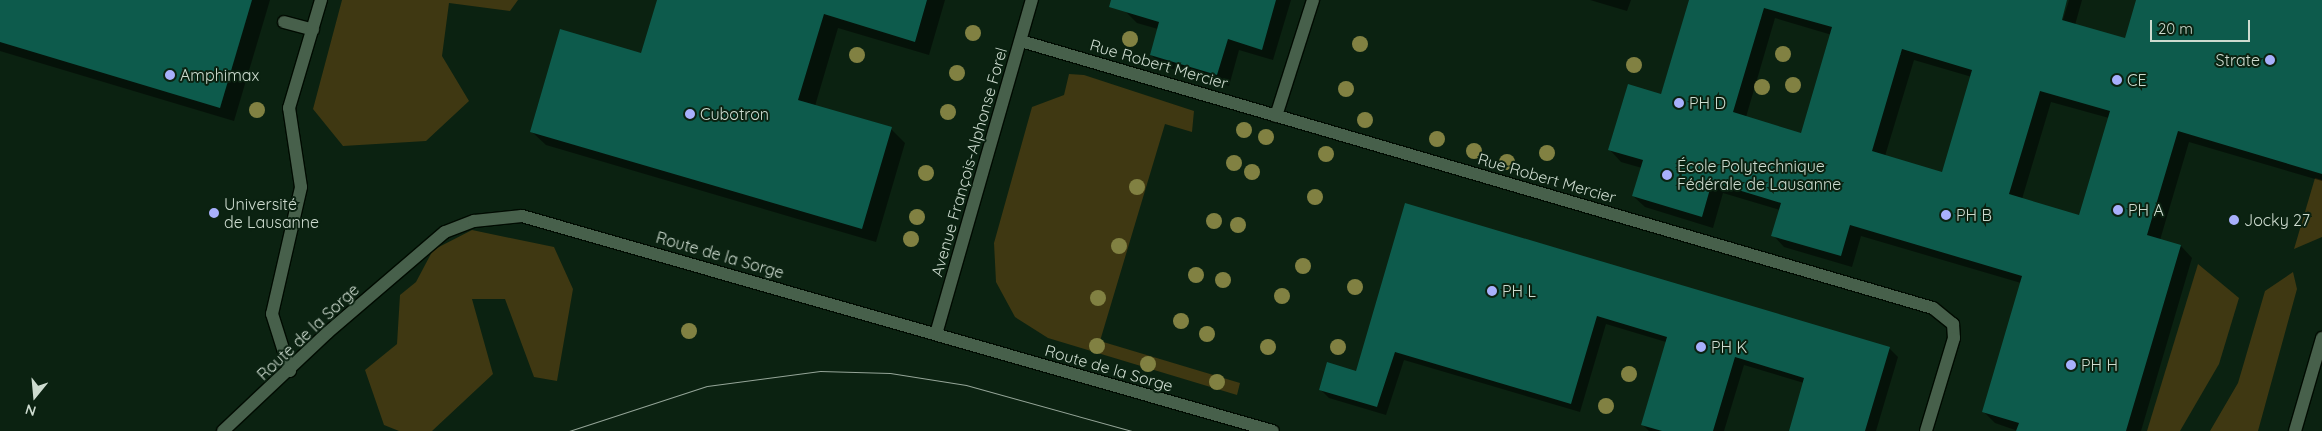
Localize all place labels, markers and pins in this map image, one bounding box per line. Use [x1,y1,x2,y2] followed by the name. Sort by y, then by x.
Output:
[2216,50,2260,70] place label: Strate
[2264,54,2276,66] marker: Strate
[180,65,259,85] place label: Amphimax
[164,69,176,81] marker: Amphimax
[2127,70,2147,90] place label: CE
[2111,74,2123,86] marker: CE
[1689,93,1726,113] place label: PH D
[1673,97,1685,109] marker: PH D
[700,104,769,124] place label: Cubotron
[684,108,696,120] marker: Cubotron
[1677,156,1841,194] place label: École Polytechnique Fédérale de Lausanne
[1661,169,1673,181] marker: École Polytechnique Fédérale de Lausanne
[224,194,319,232] place label: Université de Lausanne
[2128,200,2164,220] place label: PH A
[2112,204,2124,216] marker: PH A
[1956,205,1992,225] place label: PH B
[208,207,220,219] marker: Université de Lausanne
[1940,209,1952,221] marker: PH B
[2244,210,2310,230] place label: Jocky 27
[2228,214,2240,226] marker: Jocky 27
[1502,281,1536,301] place label: PH L
[1486,285,1498,297] marker: PH L
[1711,337,1747,357] place label: PH K
[1695,341,1707,353] marker: PH K
[2081,355,2118,375] place label: PH H
[2065,359,2077,371] marker: PH H

